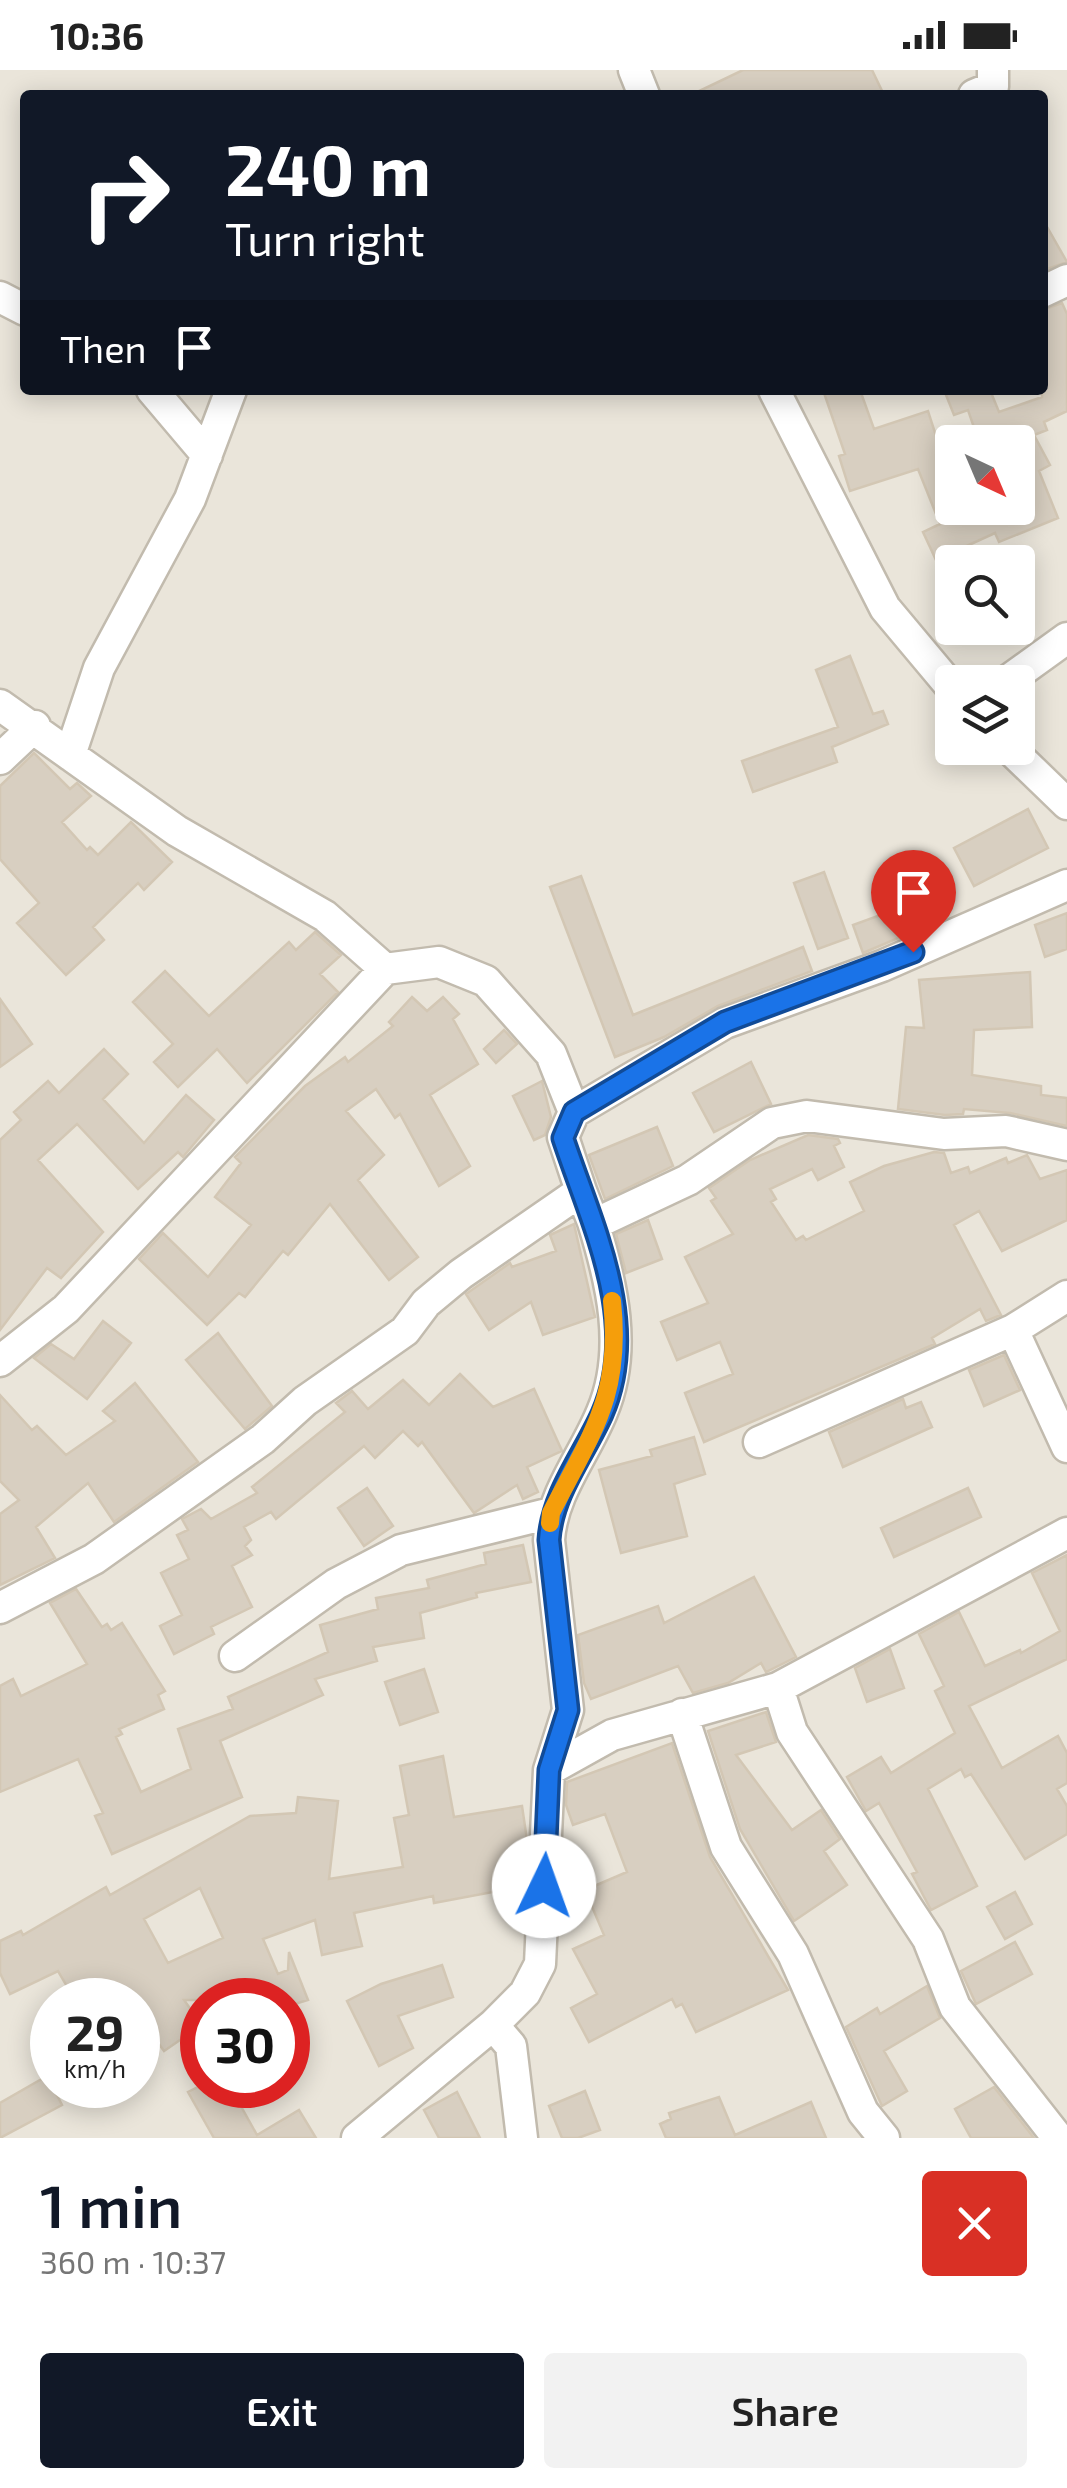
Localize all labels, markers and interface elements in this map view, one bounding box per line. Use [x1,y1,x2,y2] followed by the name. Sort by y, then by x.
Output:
[50,12,144,58] text: 10:36
[225,126,431,210] text: 240 m
[60,130,190,260] icon: right
[225,211,425,265] text: Turn right
[167,320,222,375] icon: arrive
[60,325,147,371] text: Then
[935,425,1035,525] north arrow
[935,425,1035,765] map controls
[935,545,1035,645] button: search
[935,665,1035,765] button: layers
[871,850,956,953] pin
[886,865,941,920] icon: arrive
[492,1834,596,1938] position arrow
[180,1978,310,2108] speed limit sign: 30
[66,2001,124,2061] text: 29
[64,2053,126,2083] text: km/h
[40,2168,182,2240] text: 1 min
[922,2171,1027,2276] button: close
[40,2242,226,2280] text: 360 m · 10:37
[40,2353,524,2468] button: Exit
[544,2353,1027,2468] button: Share

